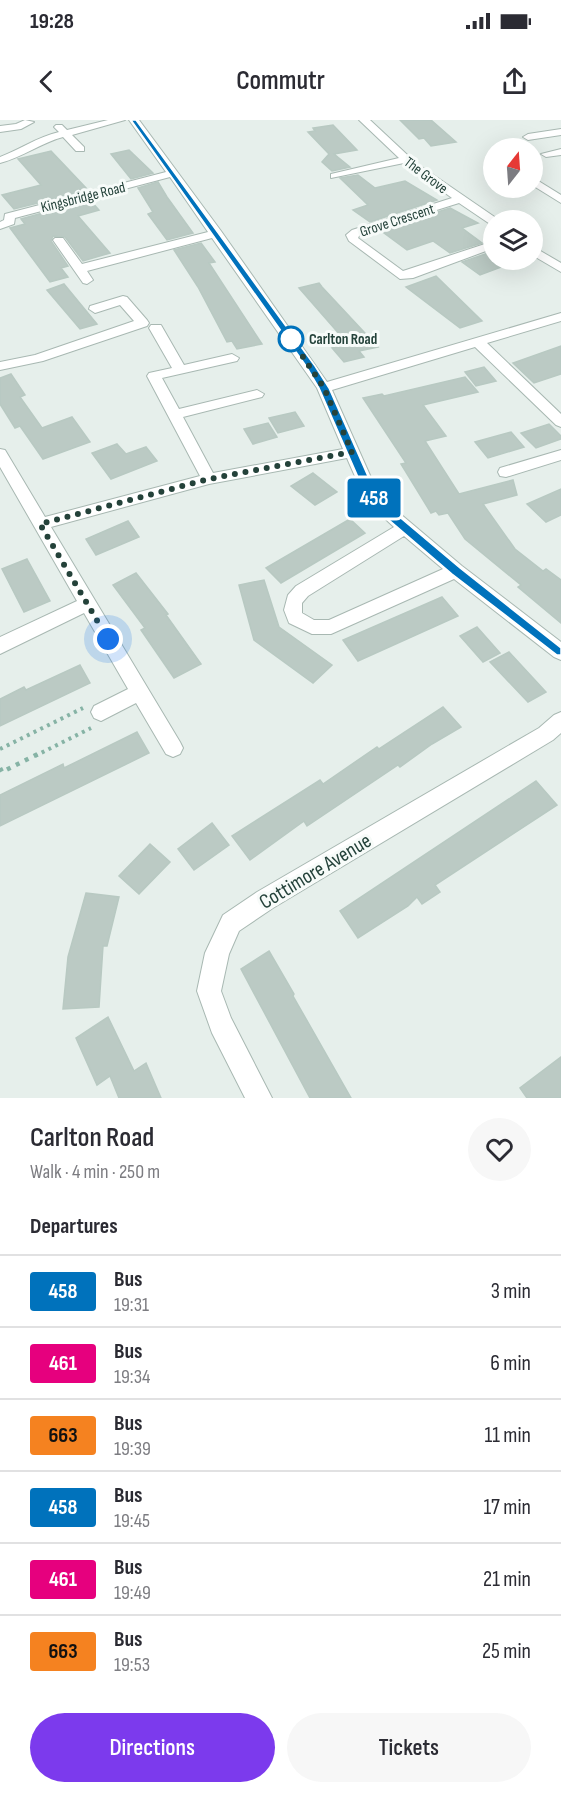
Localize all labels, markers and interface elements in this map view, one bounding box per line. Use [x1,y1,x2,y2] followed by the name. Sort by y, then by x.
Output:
[30,8,74,35] text: 19:28
[30,65,63,98] icon: back
[236,65,325,97] text: Commutr
[498,65,531,98] icon: share
[483,138,543,198] north arrow
[483,138,543,270] map controls
[400,153,451,198] street label: The Grove
[39,178,127,217] street label: Kingsbridge Road
[357,199,437,241] street label: Grove Crescent
[483,210,543,270] button: layers
[278,326,304,352] marker: Carlton Road
[309,330,377,349] place label: Carlton Road
[340,478,409,518] line badge: 458
[360,486,388,511] text: 458
[93,624,123,654] your location
[255,828,376,915] street label: Cottimore Avenue
[468,1118,531,1181] button: heart
[30,1121,154,1154] text: Carlton Road
[30,1160,160,1184] text: Walk · 4 min · 250 m
[30,1213,118,1240] text: Departures
[114,1266,143,1293] text: Bus
[491,1278,531,1305] text: 3 min
[49,1279,77,1304] text: 458
[114,1293,149,1317] text: 19:31
[114,1338,143,1365] text: Bus
[490,1350,531,1377] text: 6 min
[49,1351,77,1376] text: 461
[114,1365,150,1389] text: 19:34
[114,1410,143,1437] text: Bus
[484,1422,531,1449] text: 11 min
[48,1423,78,1448] text: 663
[114,1437,151,1461] text: 19:39
[114,1482,143,1509] text: Bus
[483,1494,531,1521] text: 17 min
[49,1495,77,1520] text: 458
[114,1509,150,1533] text: 19:45
[114,1554,143,1581] text: Bus
[483,1566,531,1593] text: 21 min
[49,1567,77,1592] text: 461
[114,1581,151,1605] text: 19:49
[114,1626,143,1653] text: Bus
[482,1638,531,1665] text: 25 min
[48,1639,78,1664] text: 663
[114,1653,150,1677] text: 19:53
[30,1713,275,1782] button: Directions
[287,1713,531,1782] button: Tickets

